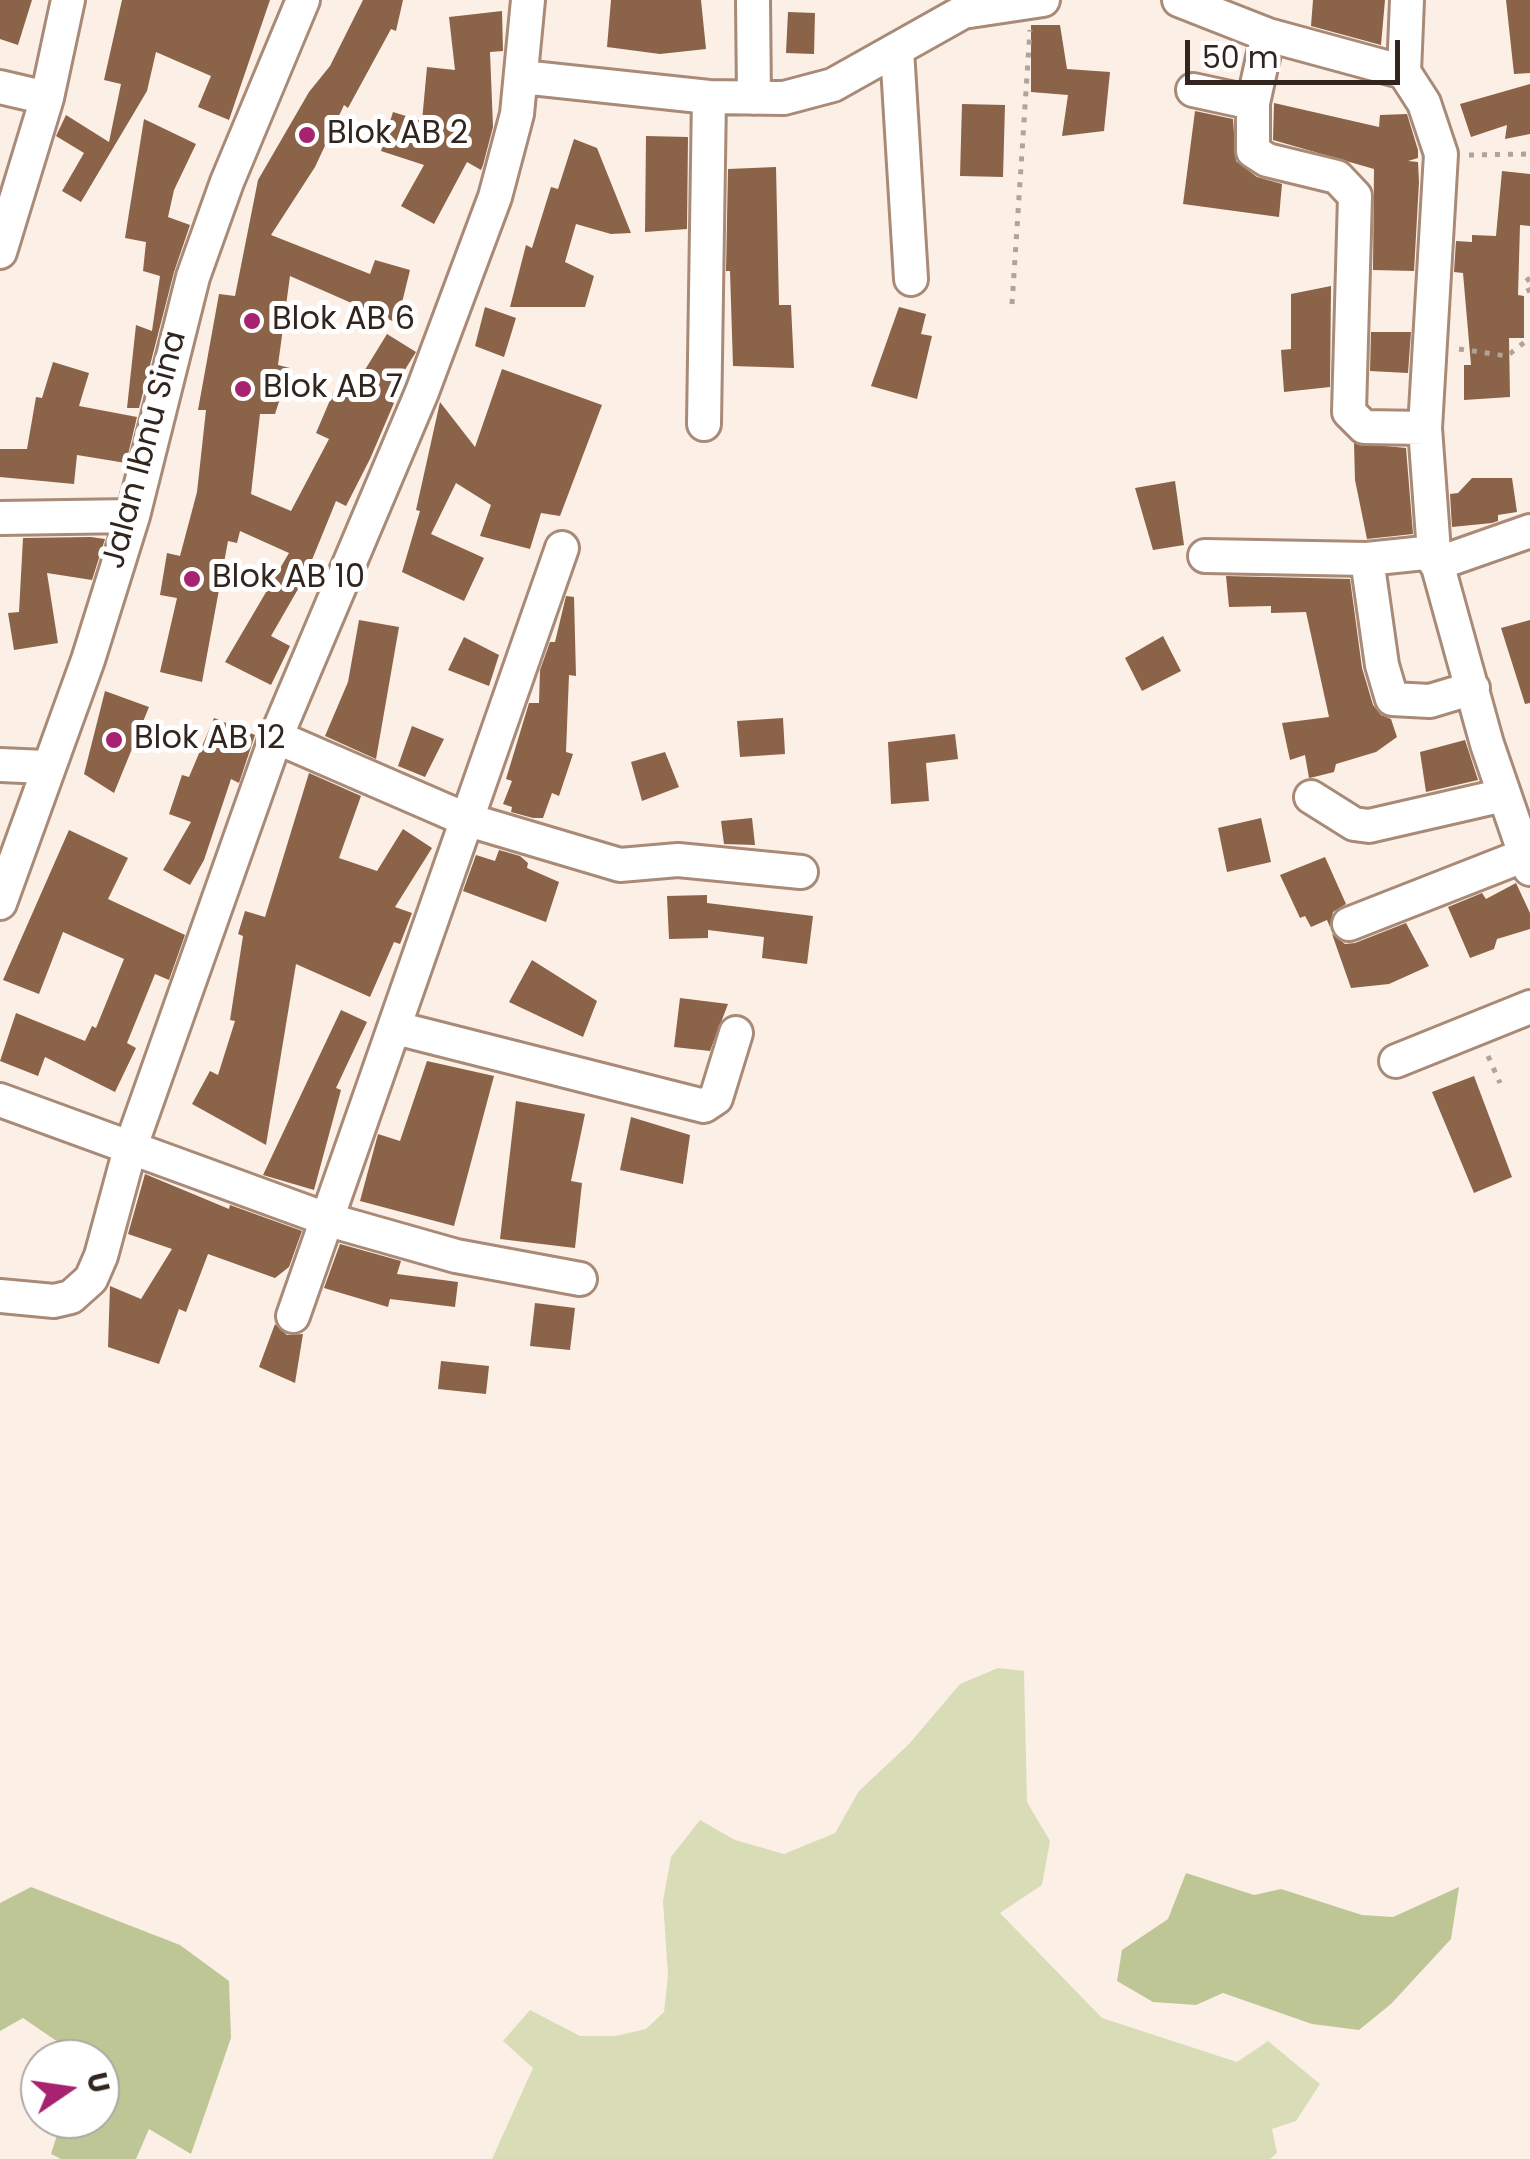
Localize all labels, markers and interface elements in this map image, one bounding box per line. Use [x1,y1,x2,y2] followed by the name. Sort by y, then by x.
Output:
[1190,20,1405,82] scale bar
[1202,36,1279,79] text: 50 m
[327,116,468,154] place label: Blok AB 2
[296,124,318,146] marker: Blok AB 2
[272,302,415,340] place label: Blok AB 6
[241,310,263,332] marker: Blok AB 6
[96,327,196,573] street label: Jalan Ibnu Sina
[263,370,403,408] place label: Blok AB 7
[232,378,254,400] marker: Blok AB 7
[212,560,365,598] place label: Blok AB 10
[181,568,203,590] marker: Blok AB 10
[134,721,285,759] place label: Blok AB 12
[103,729,125,751] marker: Blok AB 12
[20,2039,120,2139] north arrow
[77,2069,119,2097] text: U

